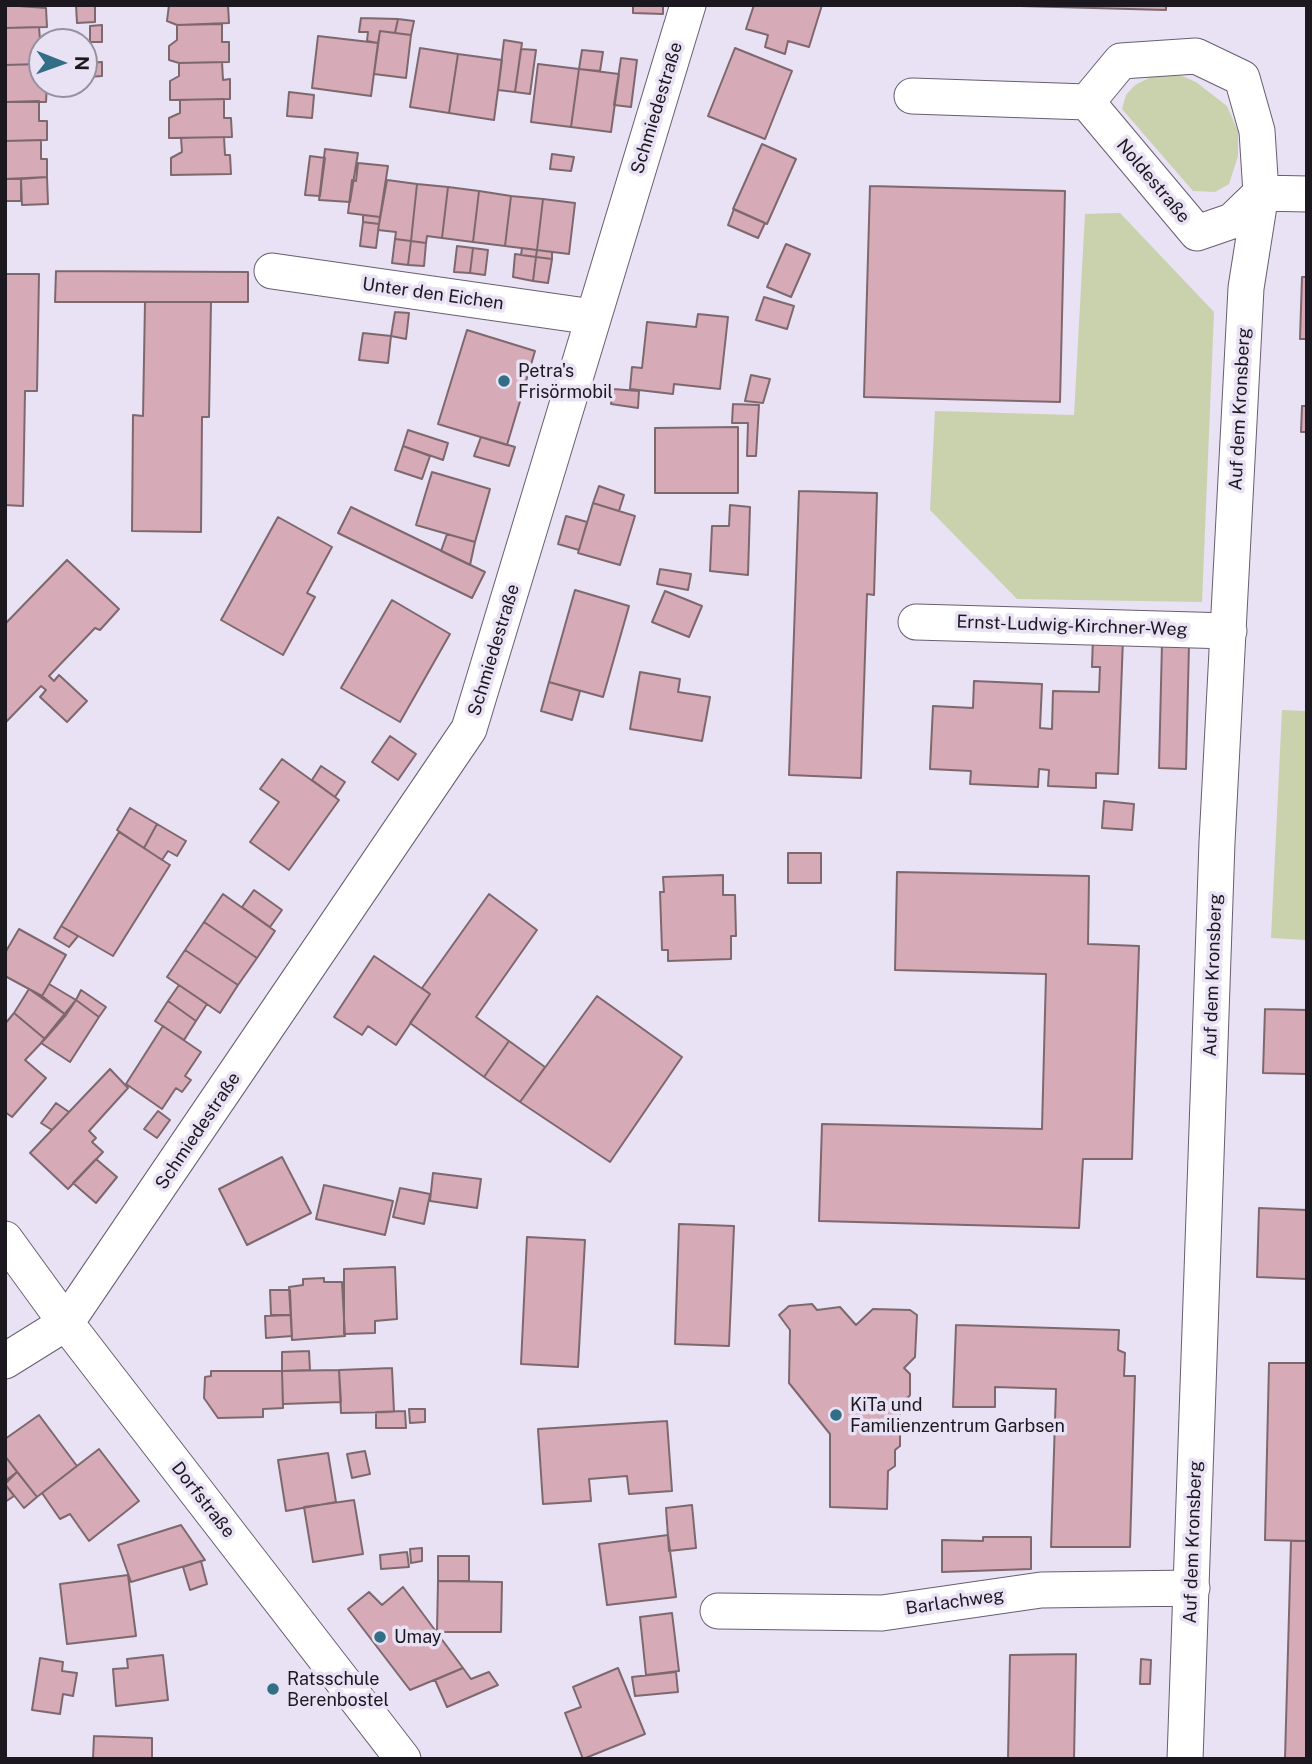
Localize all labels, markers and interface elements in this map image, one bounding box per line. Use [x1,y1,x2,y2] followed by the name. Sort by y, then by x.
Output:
[28,28,98,98] north arrow
[627,40,687,176] street label: Schmiedestraße
[71,56,93,71] text: N
[1112,135,1194,227] street label: Noldestraße
[361,273,505,315] street label: Unter den Eichen
[1225,327,1255,491] street label: Auf dem Kronsberg
[518,360,613,402] place label: Petra's Frisörmobil
[496,373,512,389] marker: Petra's Frisörmobil
[464,582,524,718] street label: Schmiedestraße
[956,611,1188,641] street label: Ernst-Ludwig-Kirchner-Weg
[1199,893,1227,1057] street label: Auf dem Kronsberg
[151,1068,245,1194] street label: Schmiedestraße
[850,1394,1065,1436] place label: KiTa und Familienzentrum Garbsen
[828,1407,844,1423] marker: KiTa und Familienzentrum Garbsen
[167,1458,239,1542] street label: Dorfstraße
[1179,1460,1207,1624] street label: Auf dem Kronsberg
[904,1584,1006,1620] street label: Barlachweg
[394,1626,441,1648] place label: Umay
[372,1629,388,1645] marker: Umay
[287,1668,389,1710] place label: Ratsschule Berenbostel
[265,1681,281,1697] marker: Ratsschule Berenbostel

